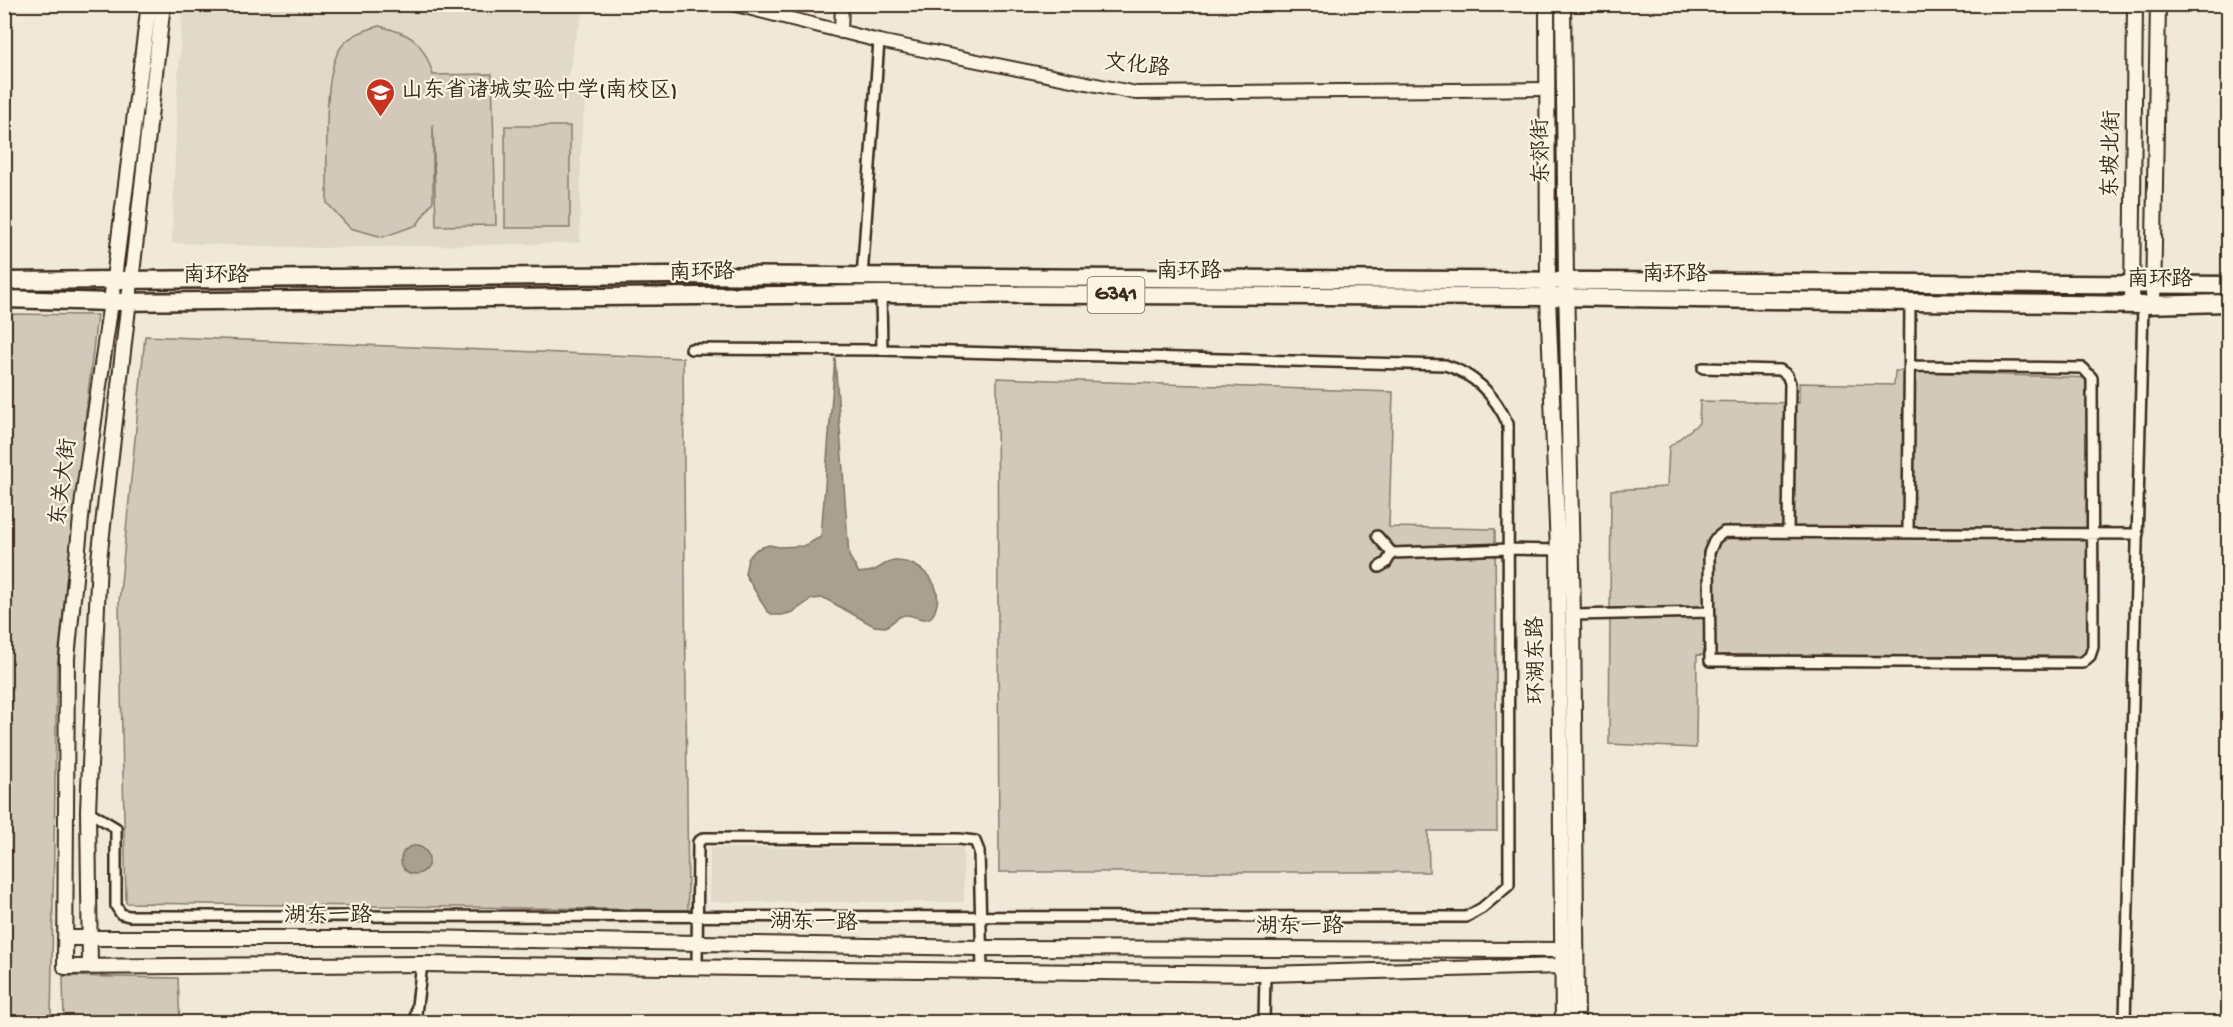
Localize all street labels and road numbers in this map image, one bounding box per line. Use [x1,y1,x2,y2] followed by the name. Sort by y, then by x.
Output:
[1103,49,1171,83] street label: 文化路
[2098,110,2127,198] street label: 东坡北街
[1528,118,1557,184] street label: 东郊街
[669,258,735,288] street label: 南环路
[1156,258,1222,286] street label: 南环路
[1642,261,1708,289] street label: 南环路
[183,262,249,290] street label: 南环路
[2127,266,2193,294] street label: 南环路
[1088,277,1144,313] road number: G341
[45,436,83,527] street label: 东关大街
[1522,616,1552,704] street label: 环湖东路
[284,902,372,930] street label: 湖东一路
[770,908,858,938] street label: 湖东一路
[1256,913,1344,941] street label: 湖东一路

